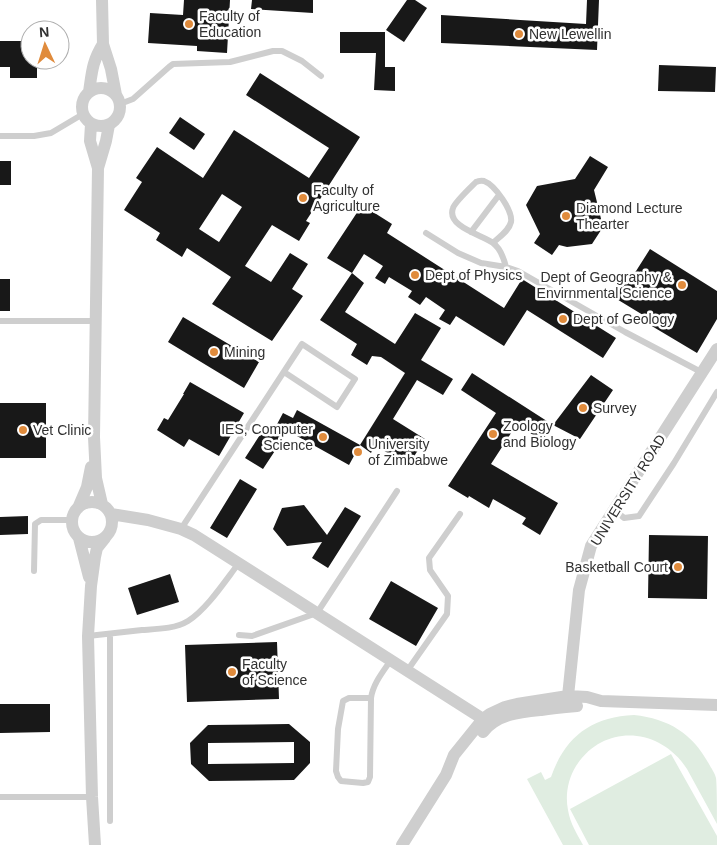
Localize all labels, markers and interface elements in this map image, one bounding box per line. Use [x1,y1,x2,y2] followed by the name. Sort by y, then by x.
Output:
[199,8,261,40] place label: Faculty of Education
[183,18,195,30] marker: Faculty of Education
[20,20,70,70] north arrow
[38,24,50,40] text: N
[529,26,611,42] place label: New Lewellin
[513,28,525,40] marker: New Lewellin
[313,182,380,214] place label: Faculty of Agriculture
[297,192,309,204] marker: Faculty of Agriculture
[576,200,683,232] place label: Diamond Lecture Thearter
[560,210,572,222] marker: Diamond Lecture Thearter
[425,267,522,283] place label: Dept of Physics
[409,269,421,281] marker: Dept of Physics
[537,269,673,301] place label: Dept of Geography & Envirnmental Science
[676,279,688,291] marker: Dept of Geography & Envirnmental Science
[573,311,674,327] place label: Dept of Geology
[557,313,569,325] marker: Dept of Geology
[224,344,265,360] place label: Mining
[208,346,220,358] marker: Mining
[593,400,637,416] place label: Survey
[577,402,589,414] marker: Survey
[503,418,576,450] place label: Zoology and Biology
[221,421,313,453] place label: IES, Computer Science
[33,422,91,438] place label: Vet Clinic
[17,424,29,436] marker: Vet Clinic
[487,428,499,440] marker: Zoology and Biology
[317,431,329,443] marker: IES, Computer Science
[587,431,669,549] street label: UNIVERSITY ROAD
[368,436,448,468] place label: University of Zimbabwe
[352,446,364,458] marker: University of Zimbabwe
[565,559,668,575] place label: Basketball Court
[672,561,684,573] marker: Basketball Court
[242,656,308,688] place label: Faculty of Science
[226,666,238,678] marker: Faculty of Science

